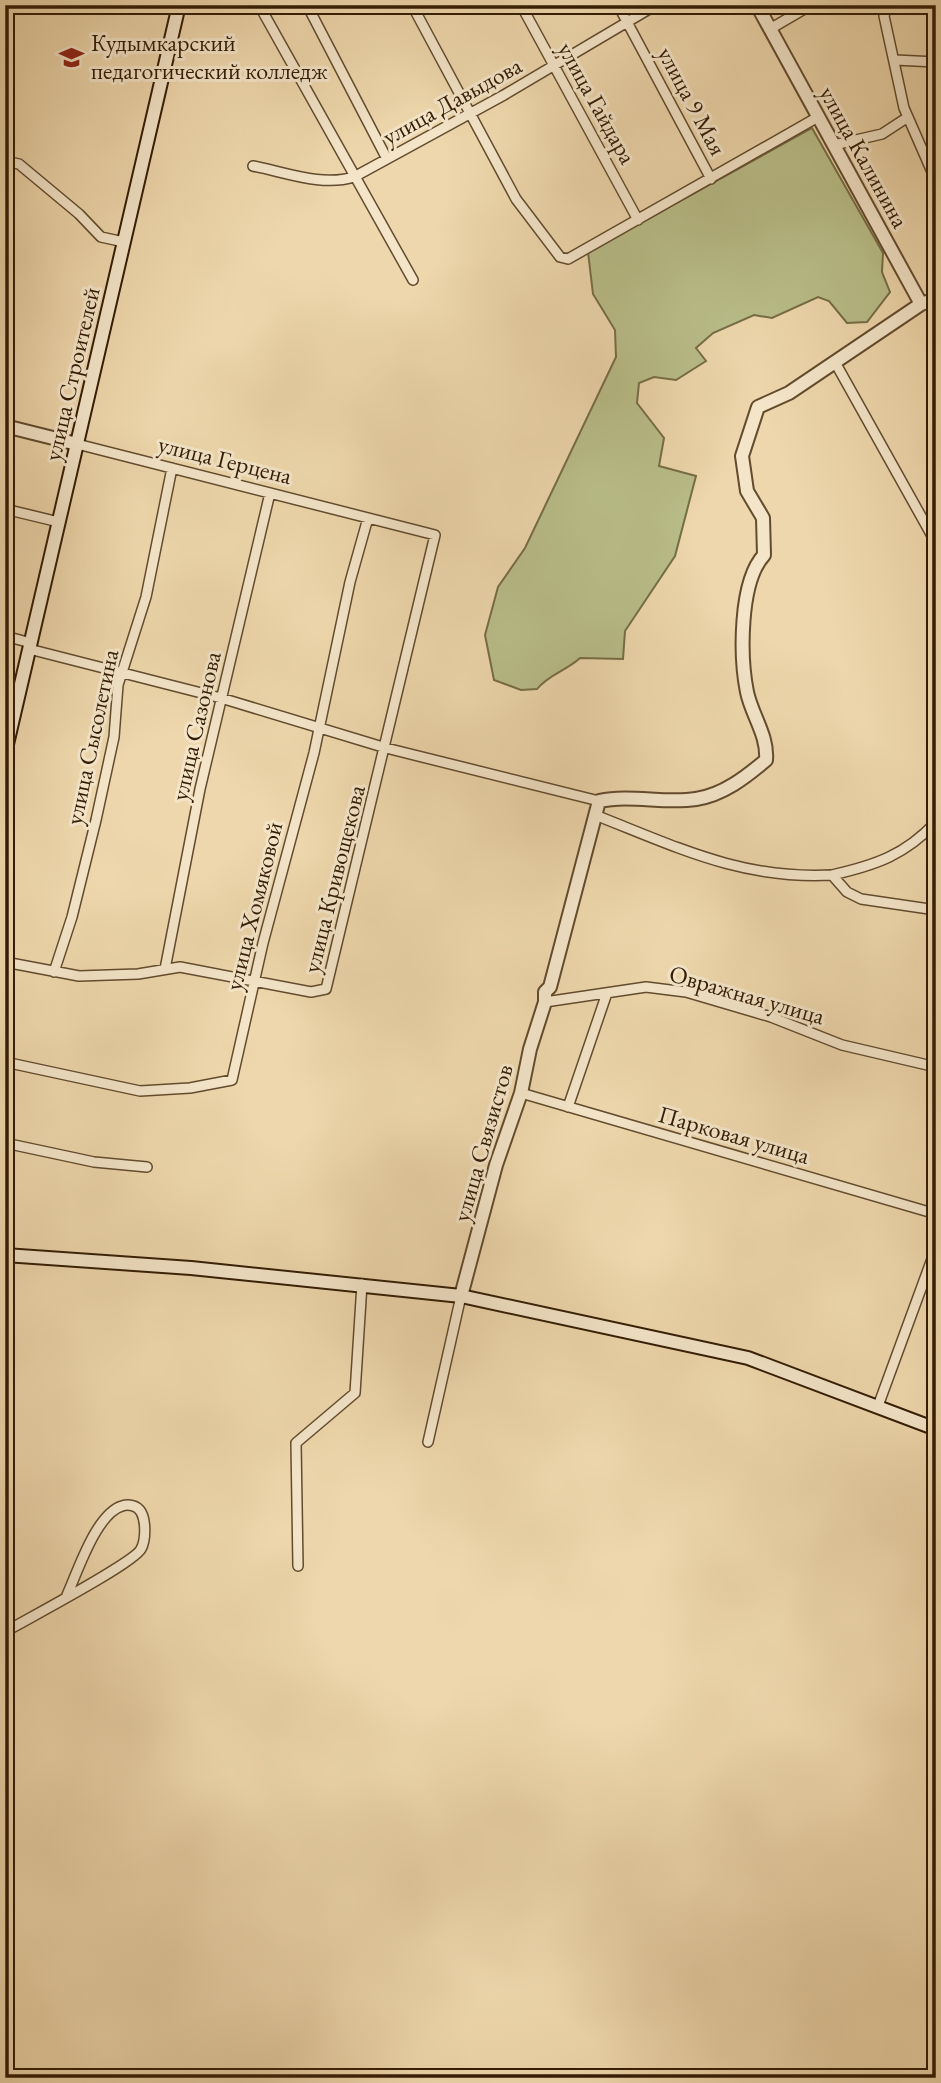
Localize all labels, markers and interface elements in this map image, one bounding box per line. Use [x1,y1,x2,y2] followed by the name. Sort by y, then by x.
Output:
[91,27,328,86] place label: Кудымкарский педагогический колледж
[551,36,644,170] street label: улица Гайдара
[651,41,734,161] street label: улица 9 Мая
[57,43,85,71] school or university icon: Кудымкарский педагогический колледж
[377,49,527,152] street label: улица Давыдова
[813,80,916,234] street label: улица Калинина
[36,284,107,464] street label: улица Строителей
[155,428,296,491] street label: улица Герцена
[58,646,125,827] street label: улица Сысолетина
[163,648,228,804] street label: улица Сазонова
[295,781,372,976] street label: улица Кривощекова
[218,818,290,993] street label: улица Хомяковой
[666,958,829,1032] street label: Овражная улица
[445,1061,520,1225] street label: улица Связистов
[655,1098,814,1171] street label: Парковая улица

